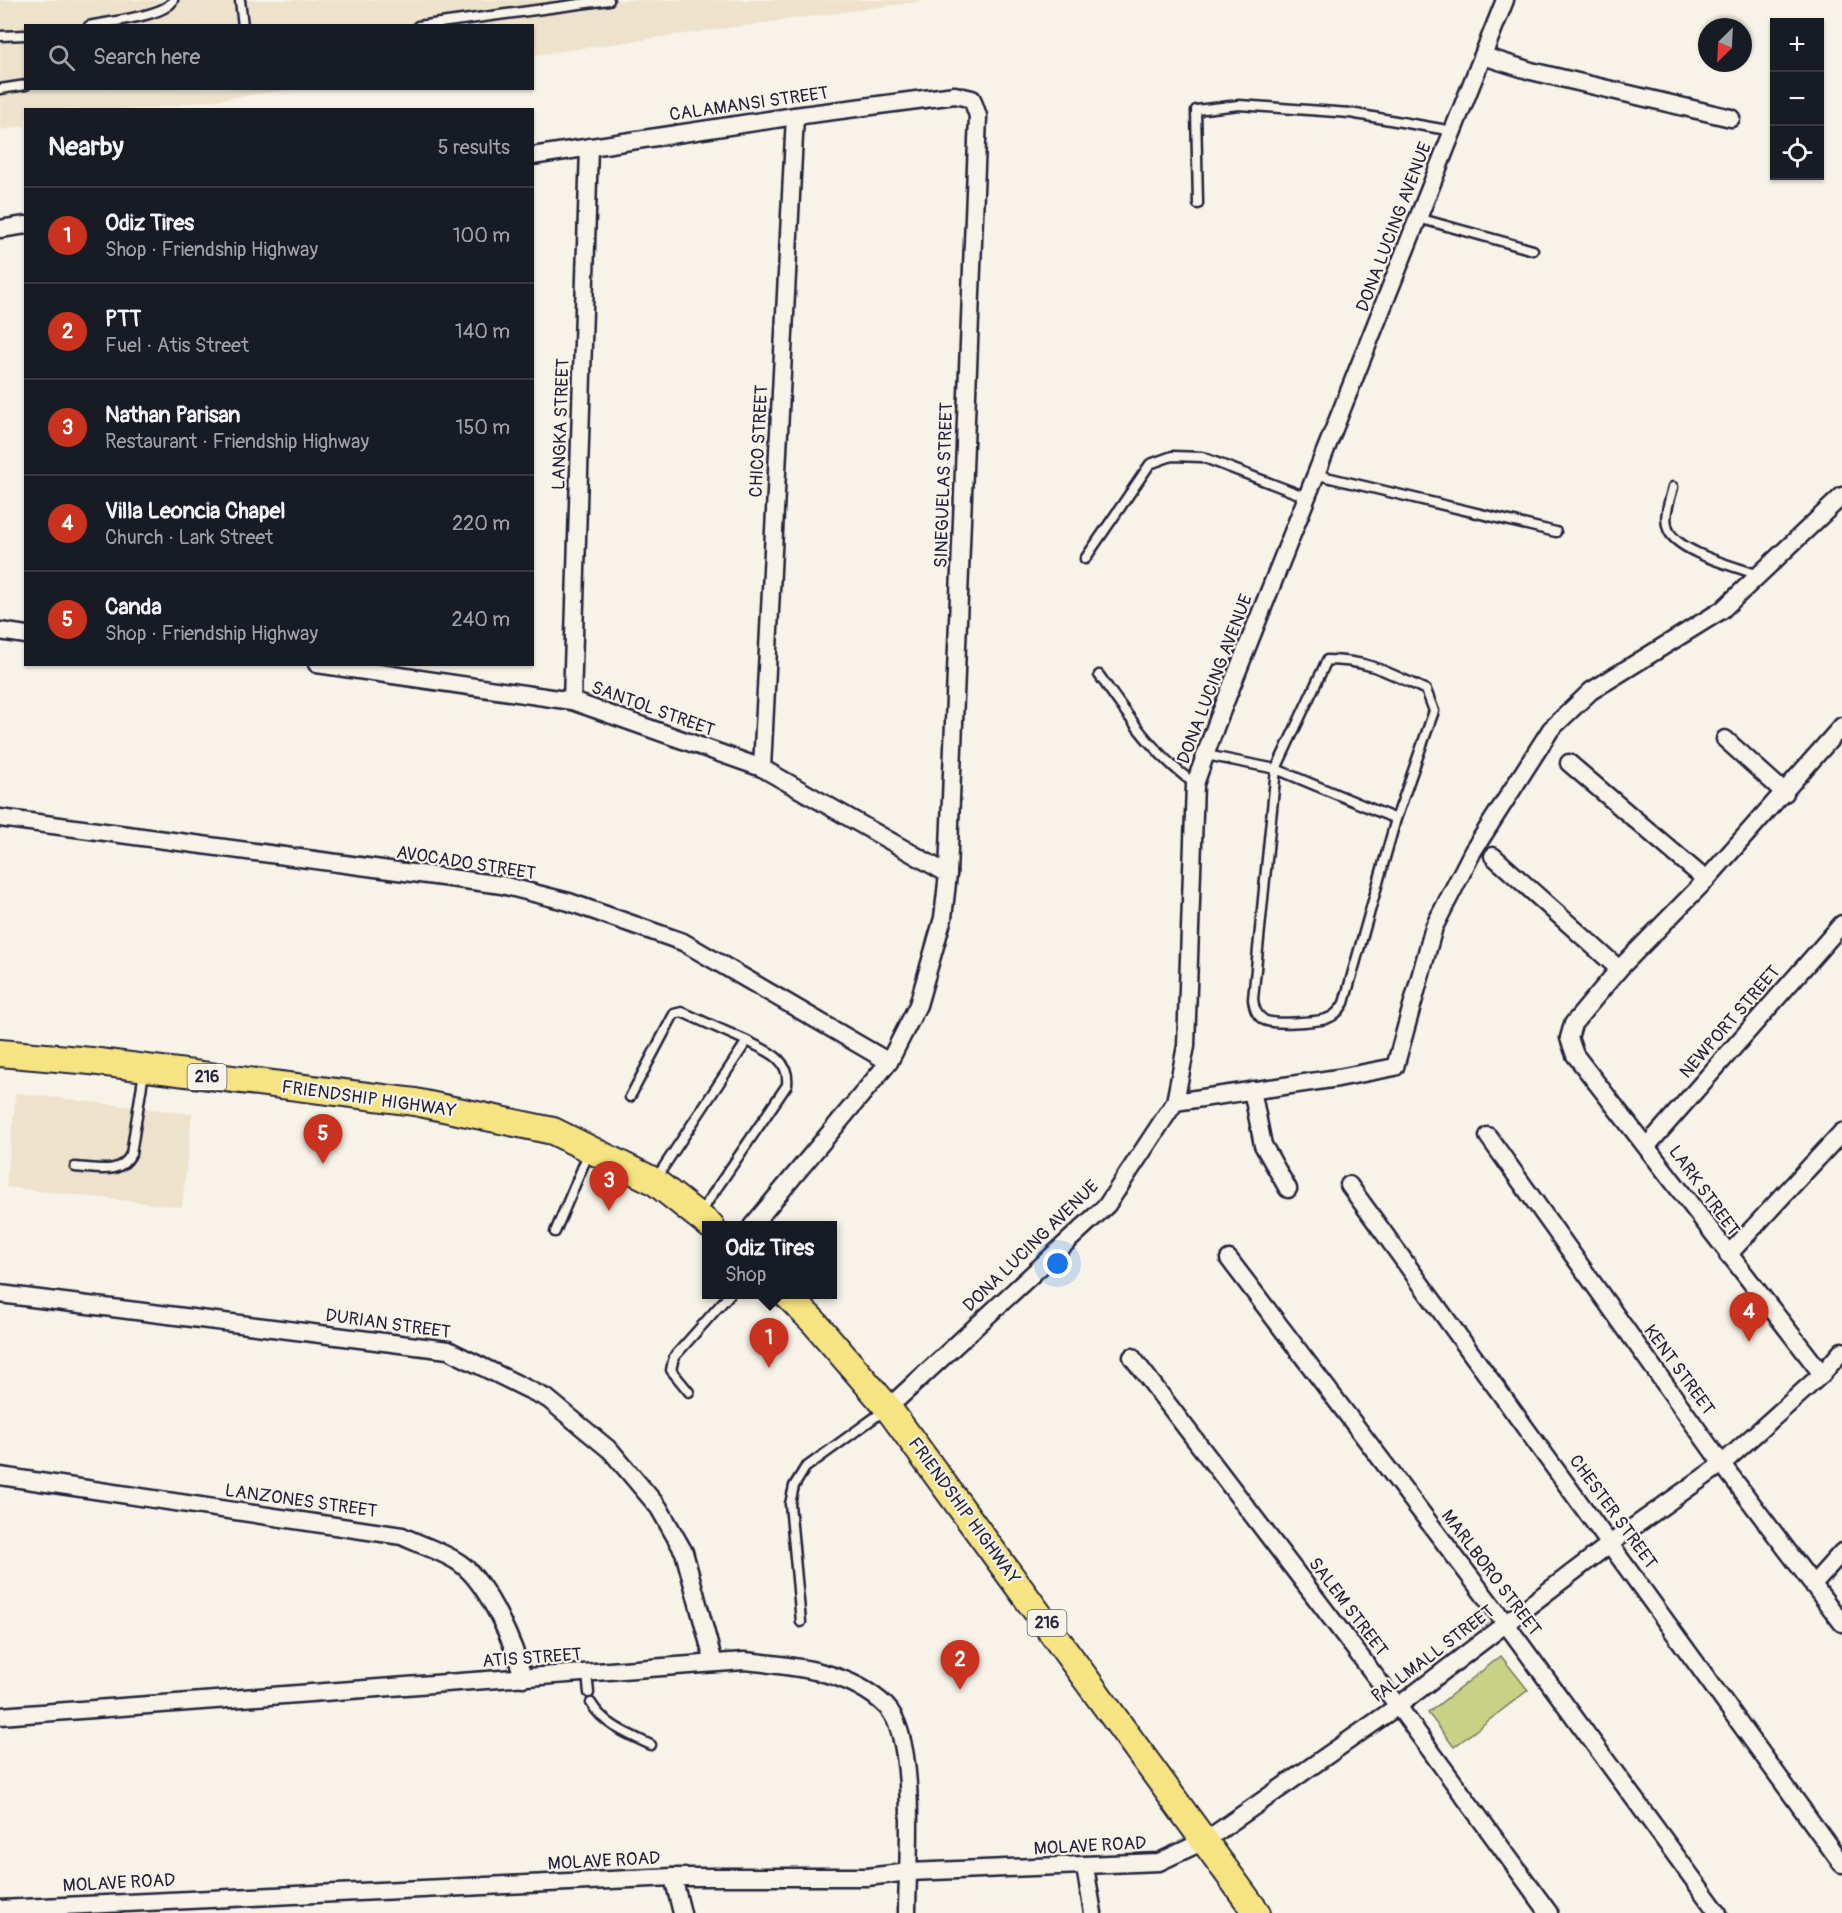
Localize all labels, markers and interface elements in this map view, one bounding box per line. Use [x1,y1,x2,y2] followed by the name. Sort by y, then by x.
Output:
[1698,18,1752,72] north arrow
[1770,18,1824,180] map controls
[1770,18,1824,72] button: +
[24,24,534,90] search box
[45,41,78,74] icon: search
[93,43,200,71] text: Search here
[1770,72,1824,126] button: −
[668,81,830,127] street label: CALAMANSI STREET
[1770,126,1824,180] button: locate
[48,131,124,163] text: Nearby
[438,135,510,160] text: 5 results
[1351,139,1437,315] street label: DONA LUCING AVENUE
[105,209,194,237] text: Odiz Tires
[64,223,71,248] text: 1
[453,223,510,248] text: 100 m
[105,237,318,262] text: Shop · Friendship Highway
[105,305,142,333] text: PTT
[62,319,73,344] text: 2
[455,319,510,344] text: 140 m
[105,333,249,358] text: Fuel · Atis Street
[547,358,575,490] street label: LANGKA STREET
[745,384,773,498] street label: CHICO STREET
[105,401,241,429] text: Nathan Parisan
[930,402,958,568] street label: SINEGUELAS STREET
[62,415,73,440] text: 3
[456,415,510,440] text: 150 m
[105,429,369,454] text: Restaurant · Friendship Highway
[105,497,286,525] text: Villa Leoncia Chapel
[62,511,73,536] text: 4
[452,511,510,536] text: 220 m
[105,525,273,550] text: Church · Lark Street
[1172,591,1258,767] street label: DONA LUCING AVENUE
[105,593,162,621] text: Canda
[62,607,73,632] text: 5
[451,607,510,632] text: 240 m
[105,621,318,646] text: Shop · Friendship Highway
[588,676,718,742] street label: SANTOL STREET
[395,841,537,885] street label: AVOCADO STREET
[1675,961,1785,1083] street label: NEWPORT STREET
[188,1064,226,1090] road number: 216
[280,1075,458,1123] street label: FRIENDSHIP HIGHWAY
[304,1114,342,1164] pin: 5
[1663,1141,1745,1241] street label: LARK STREET
[590,1162,628,1211] pin: 3
[958,1175,1104,1317] street label: DONA LUCING AVENUE
[702,1221,837,1299] popup
[725,1234,814,1262] text: Odiz Tires
[1043,1249,1072,1278] your location
[725,1262,766,1287] text: Shop
[1730,1292,1768,1342] pin: 4
[324,1304,452,1344] street label: DURIAN STREET
[750,1318,788,1368] pin: 1
[1638,1320,1720,1420] street label: KENT STREET
[903,1433,1025,1589] street label: FRIENDSHIP HIGHWAY
[1564,1450,1662,1574] street label: CHESTER STREET
[224,1479,378,1523] street label: LANZONES STREET
[1436,1505,1546,1641] street label: MARLBORO STREET
[1303,1553,1393,1661] street label: SALEM STREET
[1367,1600,1499,1708] street label: PALLMALL STREET
[1028,1610,1066,1636] road number: 216
[940,1640,980,1690] pin: 2
[482,1643,582,1673] street label: ATIS STREET
[1033,1832,1147,1860] street label: MOLAVE ROAD
[547,1847,661,1875] street label: MOLAVE ROAD
[62,1869,176,1897] street label: MOLAVE ROAD

